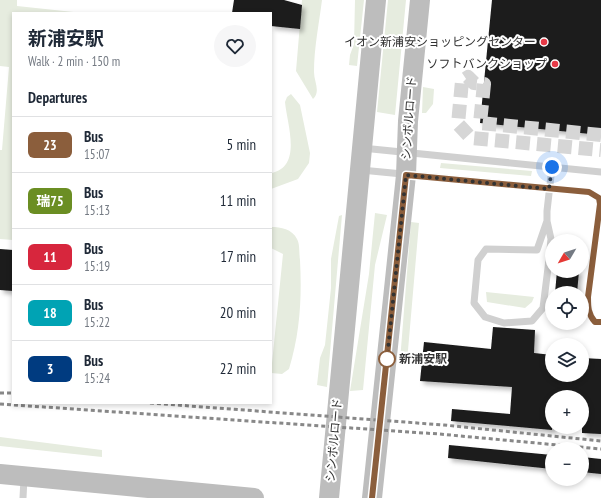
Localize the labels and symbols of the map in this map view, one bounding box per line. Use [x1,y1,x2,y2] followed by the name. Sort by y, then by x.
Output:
[344,34,536,49] place label: イオン新浦安ショッピングセンター
[539,37,549,47] marker: イオン新浦安ショッピングセンター
[426,56,547,71] place label: ソフトバンクショップ
[550,59,560,69] marker: ソフトバンクショップ
[398,76,419,160] street label: シンボルロード
[542,157,562,177] your location
[545,234,589,278] north arrow
[378,350,396,368] marker: 新浦安駅
[399,351,447,366] place label: 新浦安駅
[322,397,345,482] street label: シンボルロード

